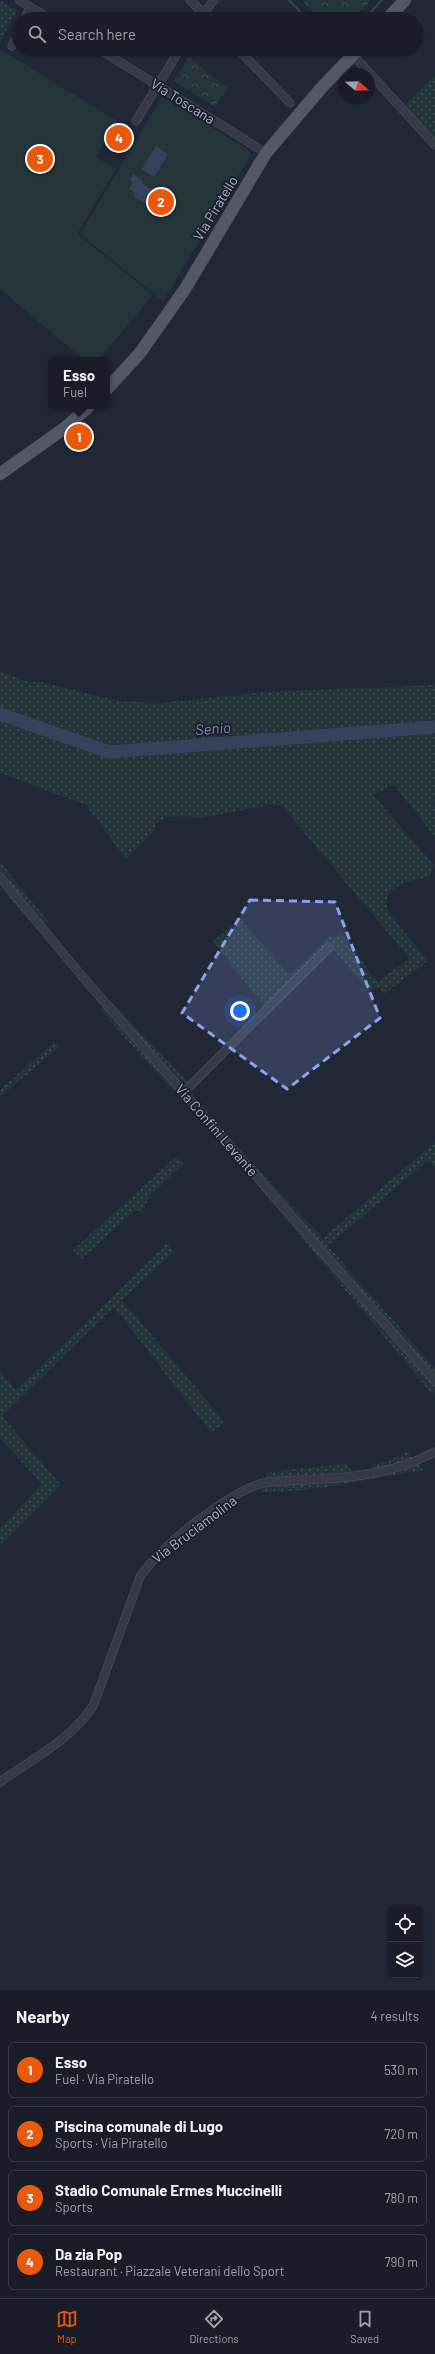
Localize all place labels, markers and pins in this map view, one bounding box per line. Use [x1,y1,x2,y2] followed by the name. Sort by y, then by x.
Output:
[106,123,132,153] pin: 4
[27,144,53,174] pin: 3
[148,187,174,217] pin: 2
[66,422,92,452] pin: 1

